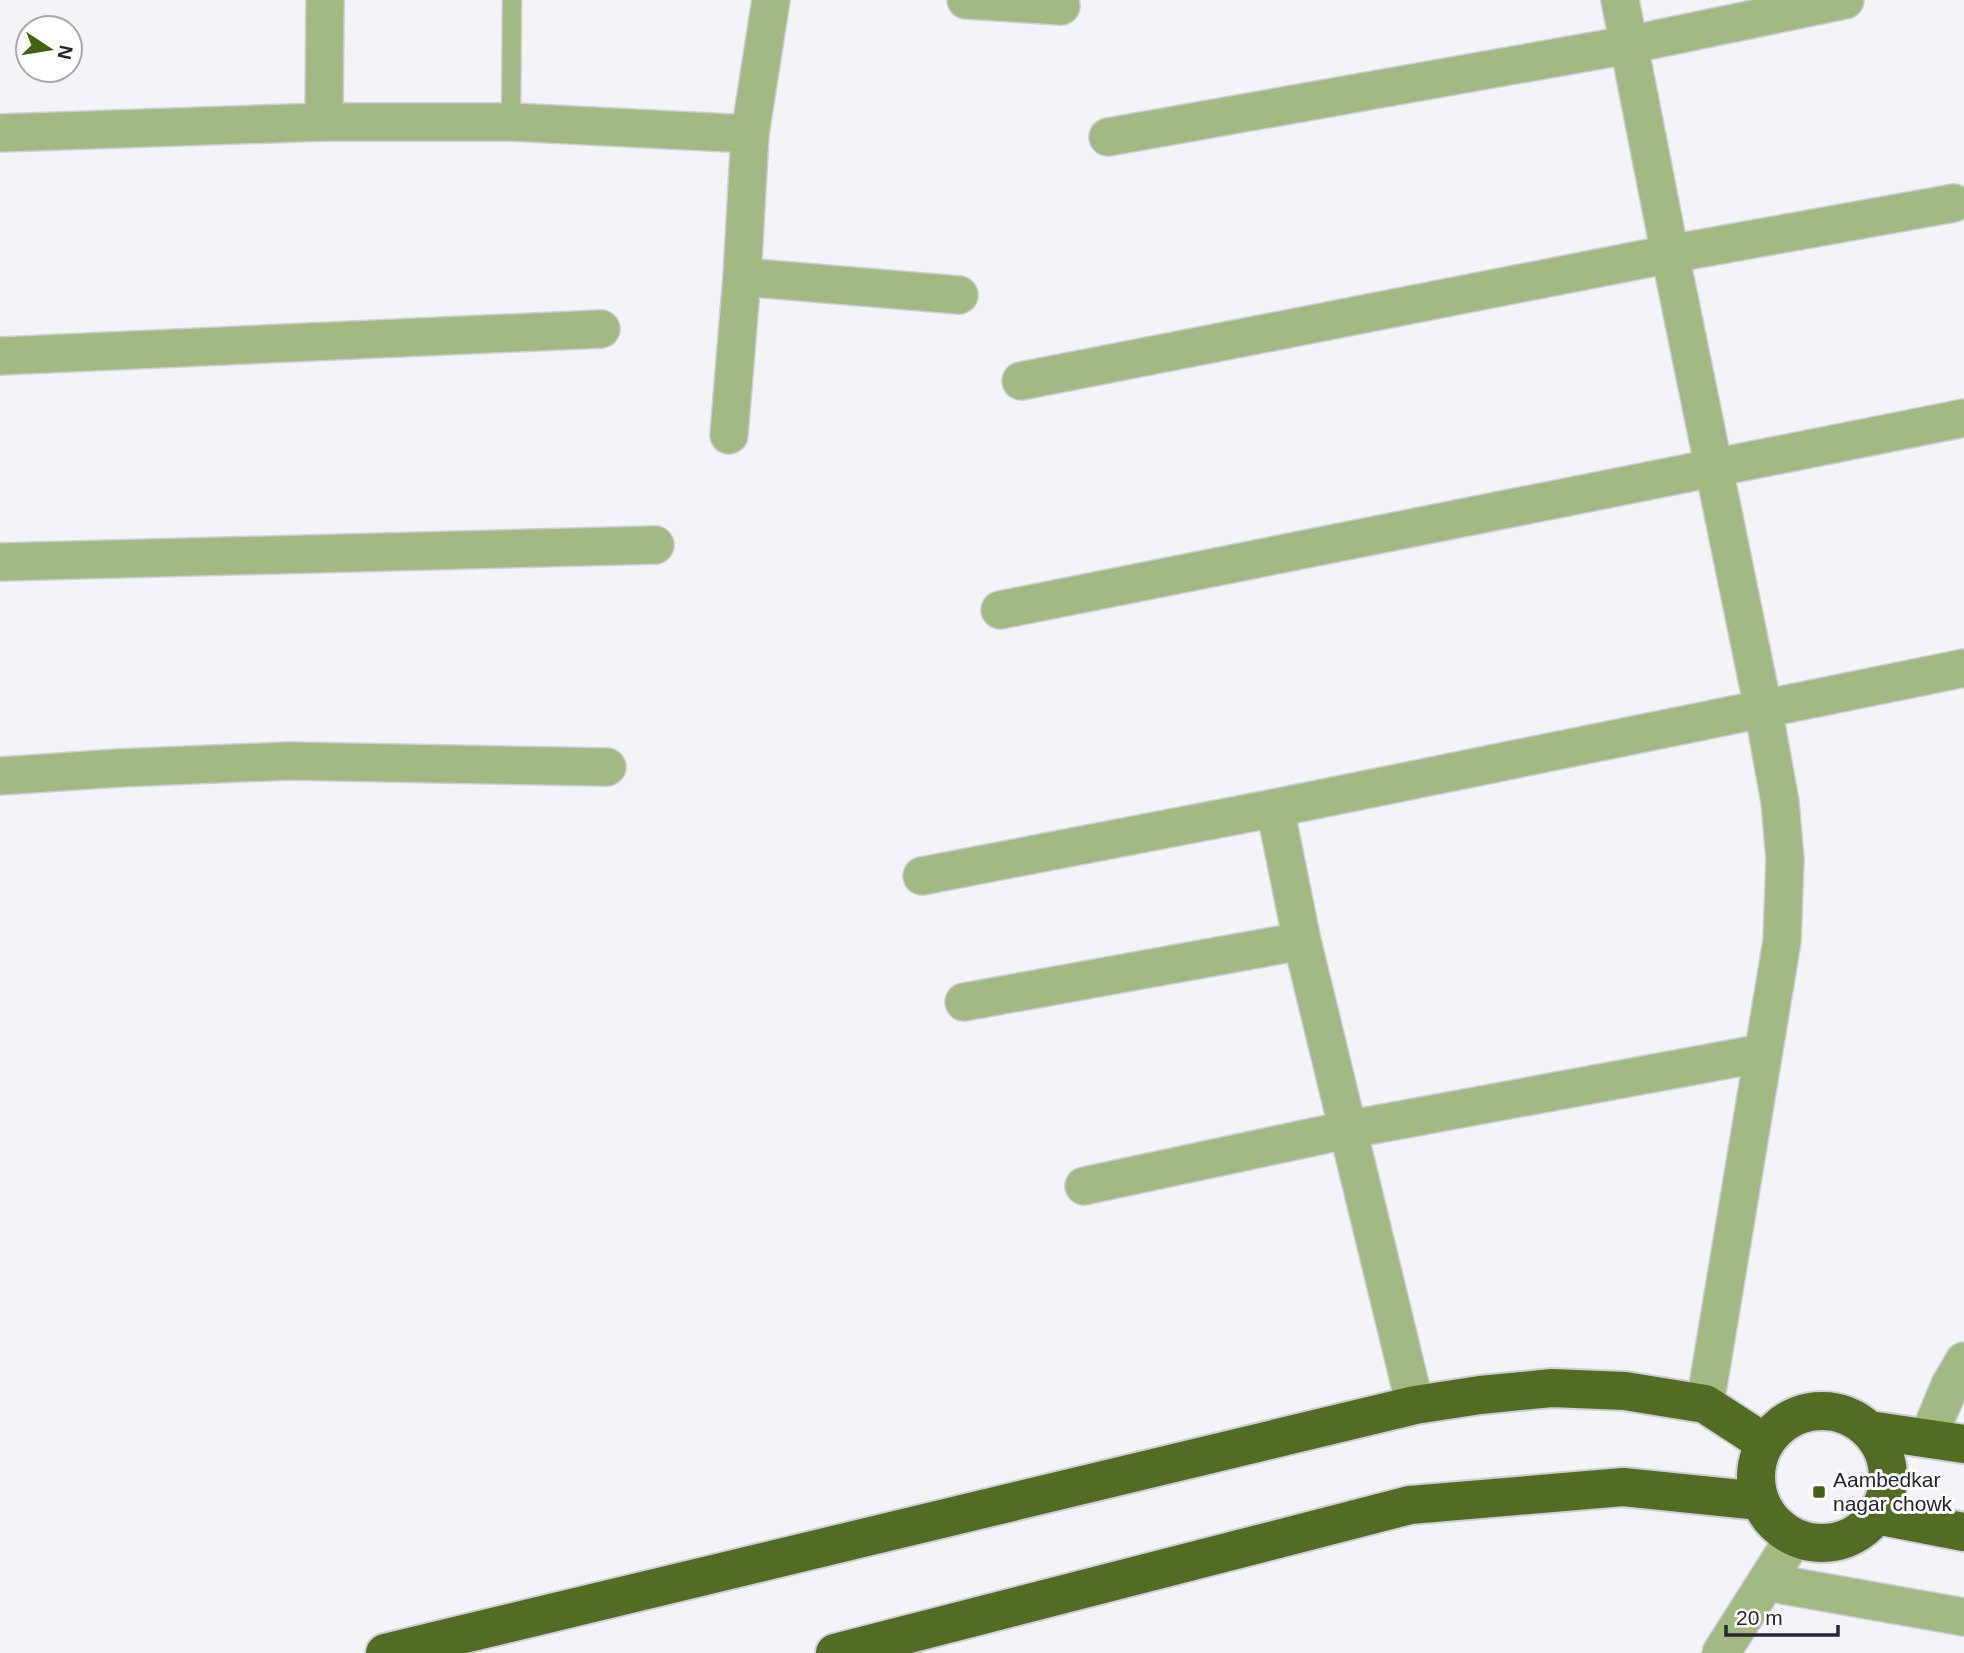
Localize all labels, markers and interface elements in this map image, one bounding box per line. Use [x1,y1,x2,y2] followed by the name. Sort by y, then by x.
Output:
[14,14,84,84] north arrow
[53,44,77,61] text: N
[1833,1468,1953,1515] place label: Aambedkar nagar chowk
[1811,1484,1827,1500] marker: Aambedkar nagar chowk
[1726,1594,1838,1638] scale bar
[1736,1606,1783,1629] text: 20 m

